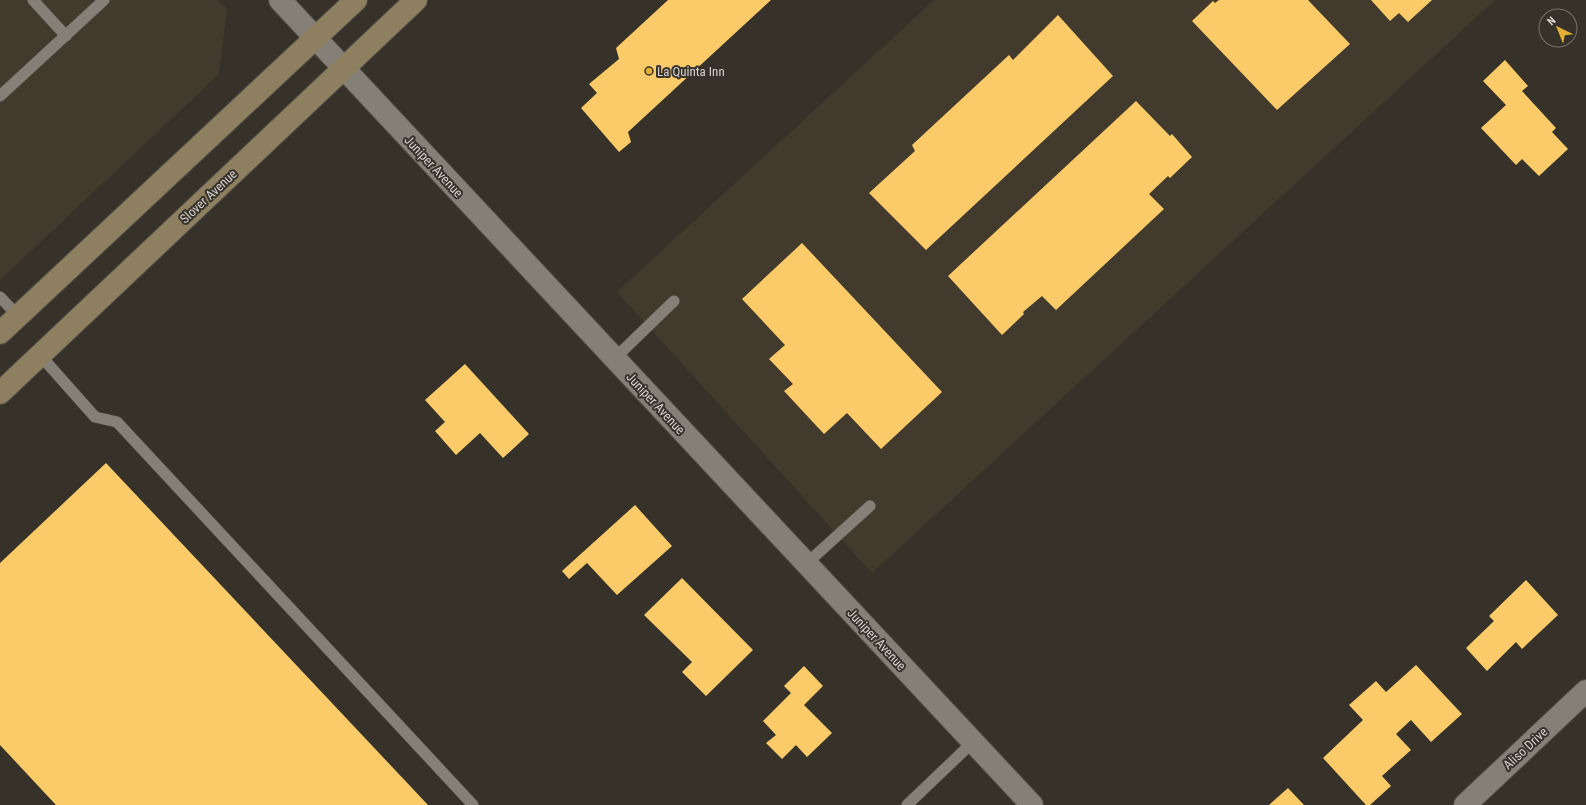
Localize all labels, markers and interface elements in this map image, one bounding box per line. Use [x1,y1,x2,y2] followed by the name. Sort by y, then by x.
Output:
[1538,8,1578,48] north arrow
[1545,14,1559,28] text: N
[657,64,725,79] place label: La Quinta Inn
[644,66,654,76] marker: La Quinta Inn
[401,132,466,200] street label: Juniper Avenue
[177,166,240,226] street label: Slover Avenue
[623,369,688,437] street label: Juniper Avenue
[844,605,909,673] street label: Juniper Avenue
[1500,724,1551,773] street label: Aliso Drive

